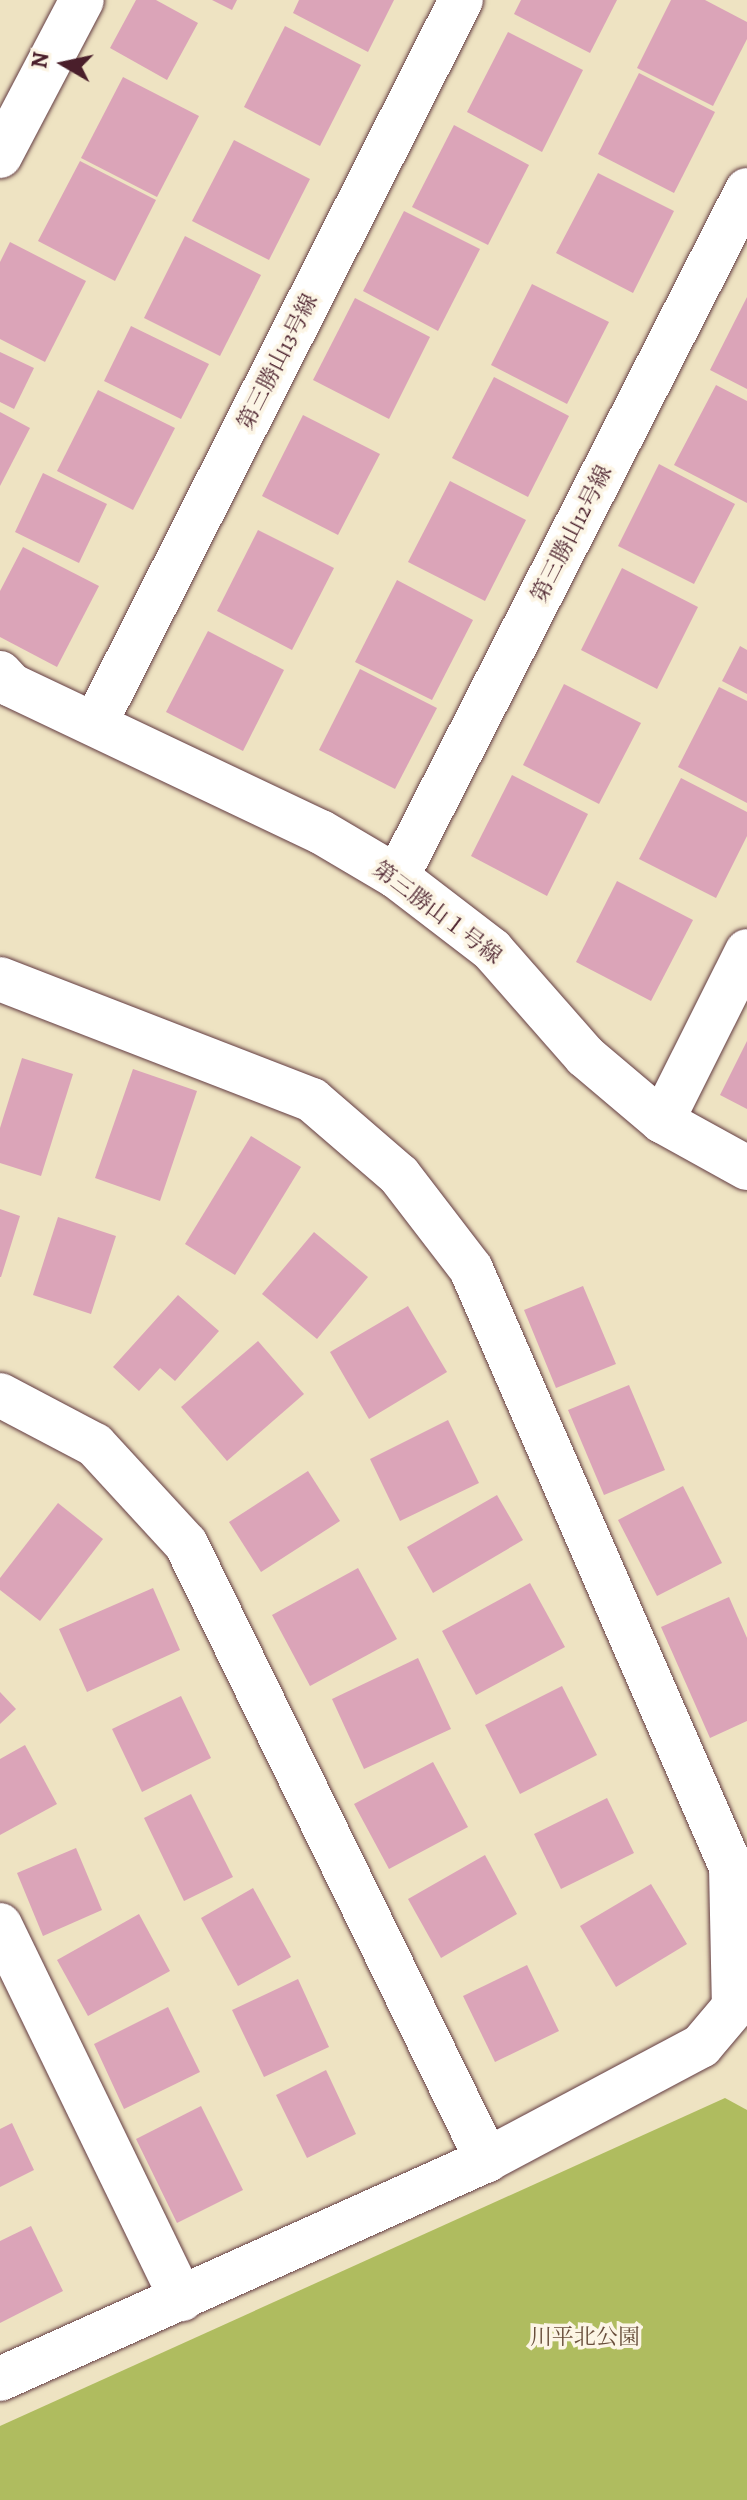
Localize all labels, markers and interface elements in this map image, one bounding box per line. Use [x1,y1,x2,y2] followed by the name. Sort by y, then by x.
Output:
[24,24,104,104] north arrow
[24,50,56,71] text: N
[232,290,324,434] street label: 第三勝山13号線
[526,461,618,607] street label: 第三勝山12号線
[368,856,506,970] street label: 第三勝山１号線
[530,2325,640,2351] park label: 川平北公園

